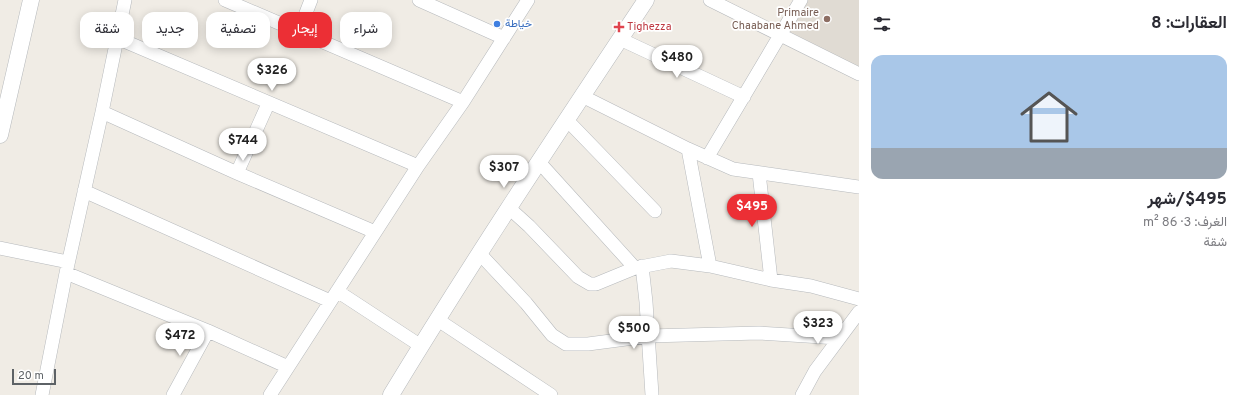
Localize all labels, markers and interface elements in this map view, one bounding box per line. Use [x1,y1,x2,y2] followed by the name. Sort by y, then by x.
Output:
[732,6,819,33] place label: Primaire Chaabane Ahmed
[80,12,134,48] chip: شقة
[142,12,198,48] chip: جديد
[206,12,270,48] chip: تصفية
[278,12,332,48] chip: إيجار
[340,12,392,48] chip: شراء
[871,13,893,35] icon: filters
[1151,13,1227,35] text: العقارات: 8
[822,14,832,24] marker: Primaire Chaabane Ahmed
[505,17,532,31] place label: خياطة
[492,19,502,29] marker: خياطة
[627,20,672,34] place label: Tighezza
[614,22,624,32] marker: Tighezza
[653,45,701,79] pin: $480
[661,50,693,66] text: $480
[248,58,296,92] pin: $326
[256,63,288,79] text: $326
[1013,81,1085,153] icon: home
[219,128,267,162] pin: $744
[228,133,258,149] text: $744
[480,155,528,189] pin: $307
[489,160,519,176] text: $307
[1147,189,1227,211] text: $495/شهر
[728,194,776,228] pin: $495
[736,199,768,215] text: $495
[1143,215,1227,231] text: الغرف: 3 · 86 m²
[1204,235,1227,251] text: شقة
[794,311,842,345] pin: $323
[610,316,658,350] pin: $500
[802,316,834,332] text: $323
[618,321,650,337] text: $500
[156,323,204,357] pin: $472
[165,328,195,344] text: $472
[12,367,56,386] scale bar
[18,369,44,383] text: 20 m

